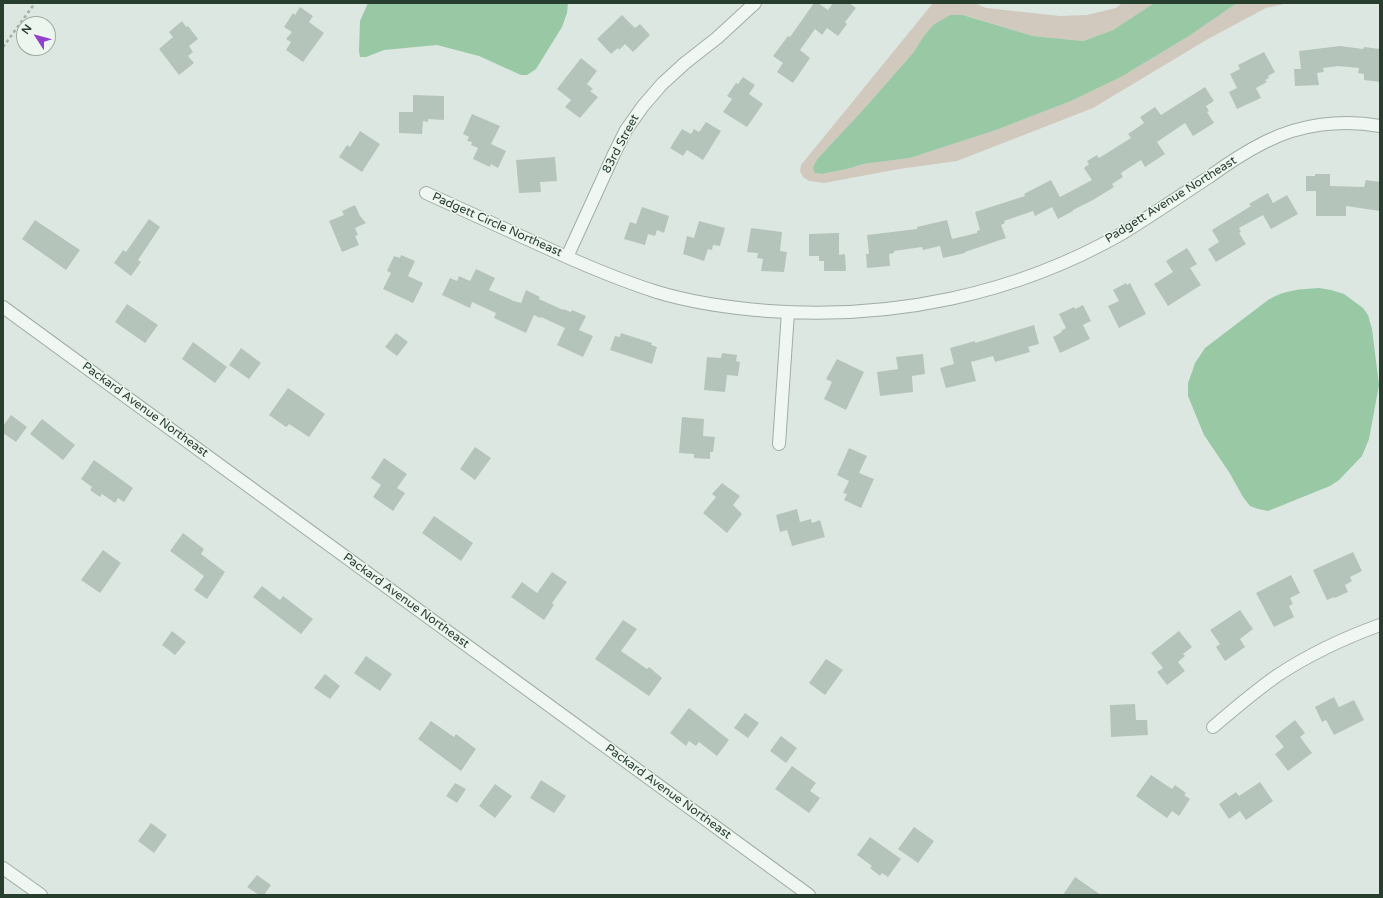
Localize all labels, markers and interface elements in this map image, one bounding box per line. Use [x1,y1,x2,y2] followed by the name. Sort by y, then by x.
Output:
[16,16,56,56] north arrow
[19,22,35,37] text: N
[600,112,642,176] street label: 83rd Street
[1103,154,1239,246] street label: Padgett Avenue Northeast
[430,190,564,260] street label: Padgett Circle Northeast
[79,359,211,461] street label: Packard Avenue Northeast
[340,550,472,652] street label: Packard Avenue Northeast
[602,741,734,843] street label: Packard Avenue Northeast

